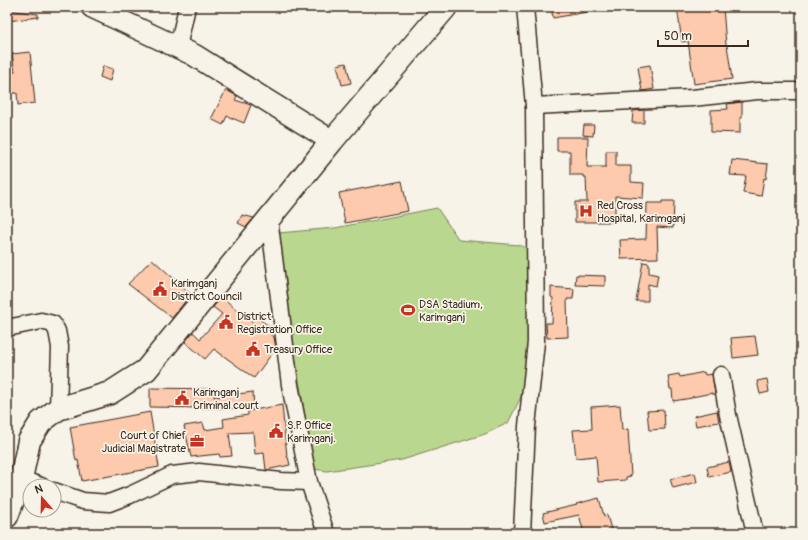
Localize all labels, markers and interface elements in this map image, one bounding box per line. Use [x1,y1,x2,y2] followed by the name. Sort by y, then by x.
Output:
[658,22,748,48] scale bar
[664,29,692,44] text: 50 m
[597,199,686,225] place label: Red Cross Hospital, Karimganj
[578,203,594,219] hospital icon: Red Cross Hospital, Karimganj
[171,277,242,303] place label: Karimganj District Council
[152,281,168,297] public building icon: Karimganj District Council
[419,298,483,324] place label: DSA Stadium, Karimganj
[400,302,416,318] sports icon: DSA Stadium, Karimganj
[237,310,323,336] place label: District Registration Office
[218,314,234,330] public building icon: District Registration Office
[245,341,261,357] public building icon: Treasury Office
[264,343,333,356] place label: Treasury Office
[193,386,259,412] place label: Karimganj Criminal court
[174,390,190,406] public building icon: Karimganj Criminal court
[287,419,336,445] place label: S.P. Office Karimganj.
[268,423,284,439] public building icon: S.P. Office Karimganj.
[102,429,187,455] place label: Court of Chief Judicial Magistrate
[189,433,205,449] office icon: Court of Chief Judicial Magistrate
[22,478,62,518] north arrow
[33,482,45,496] text: N

